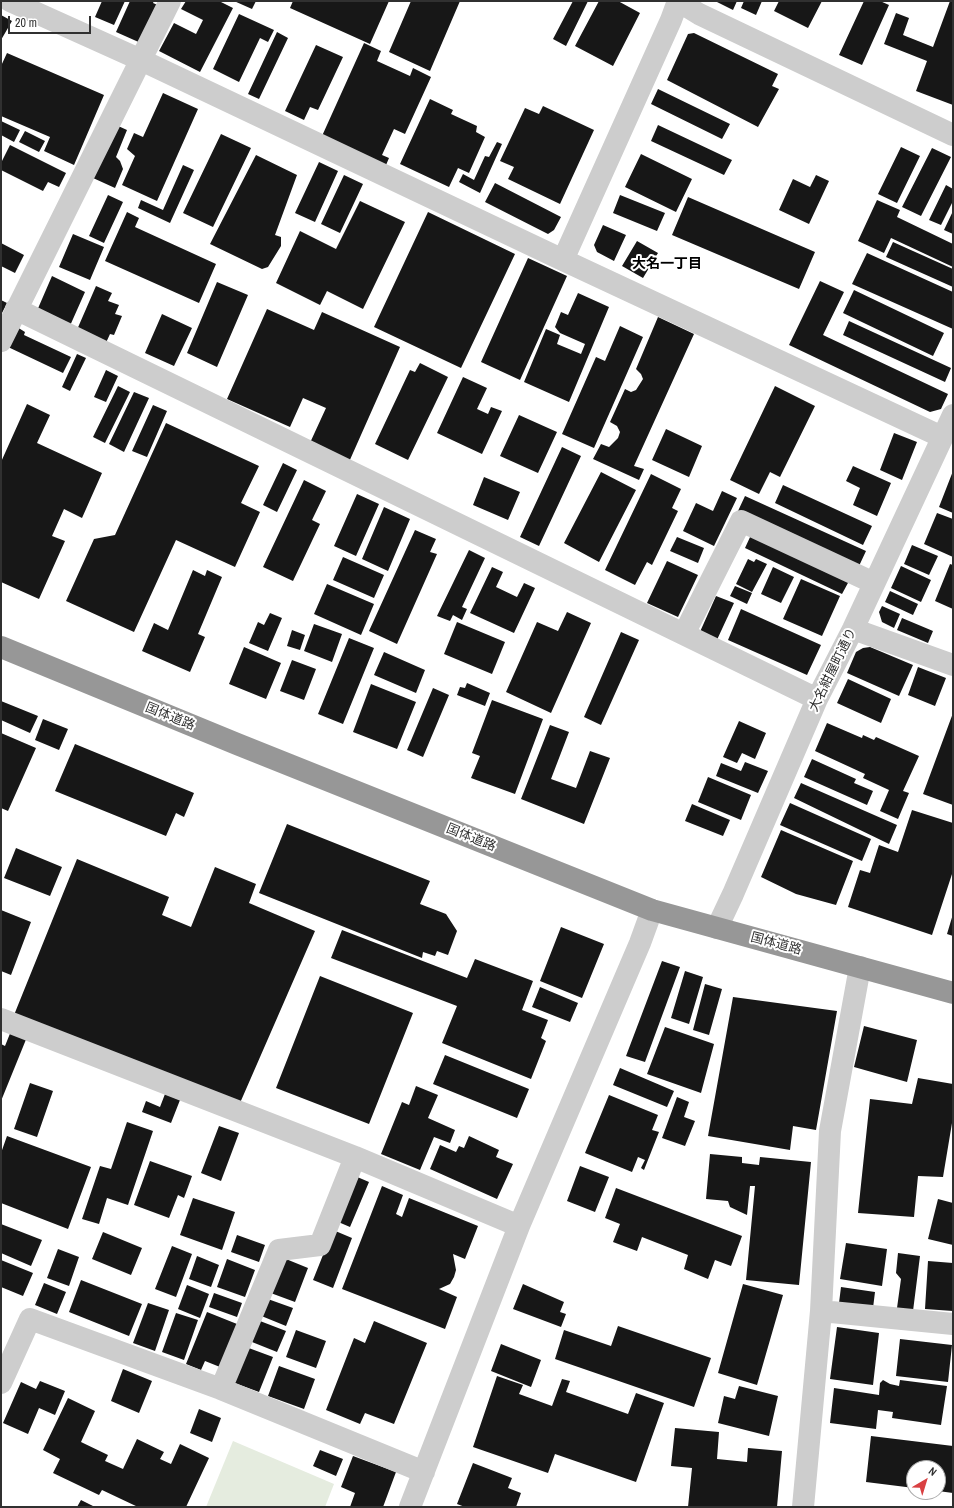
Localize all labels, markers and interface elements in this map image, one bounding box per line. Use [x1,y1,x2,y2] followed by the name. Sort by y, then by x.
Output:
[10,8,93,34] scale bar
[15,15,37,31] text: 20 m
[632,256,702,272] district label: 大名一丁目
[806,626,860,714] street label: 大名紺屋町通り
[143,700,197,734] street label: 国体道路
[444,821,498,855] street label: 国体道路
[749,930,803,958] street label: 国体道路
[906,1460,946,1500] north arrow
[926,1464,940,1479] text: N

